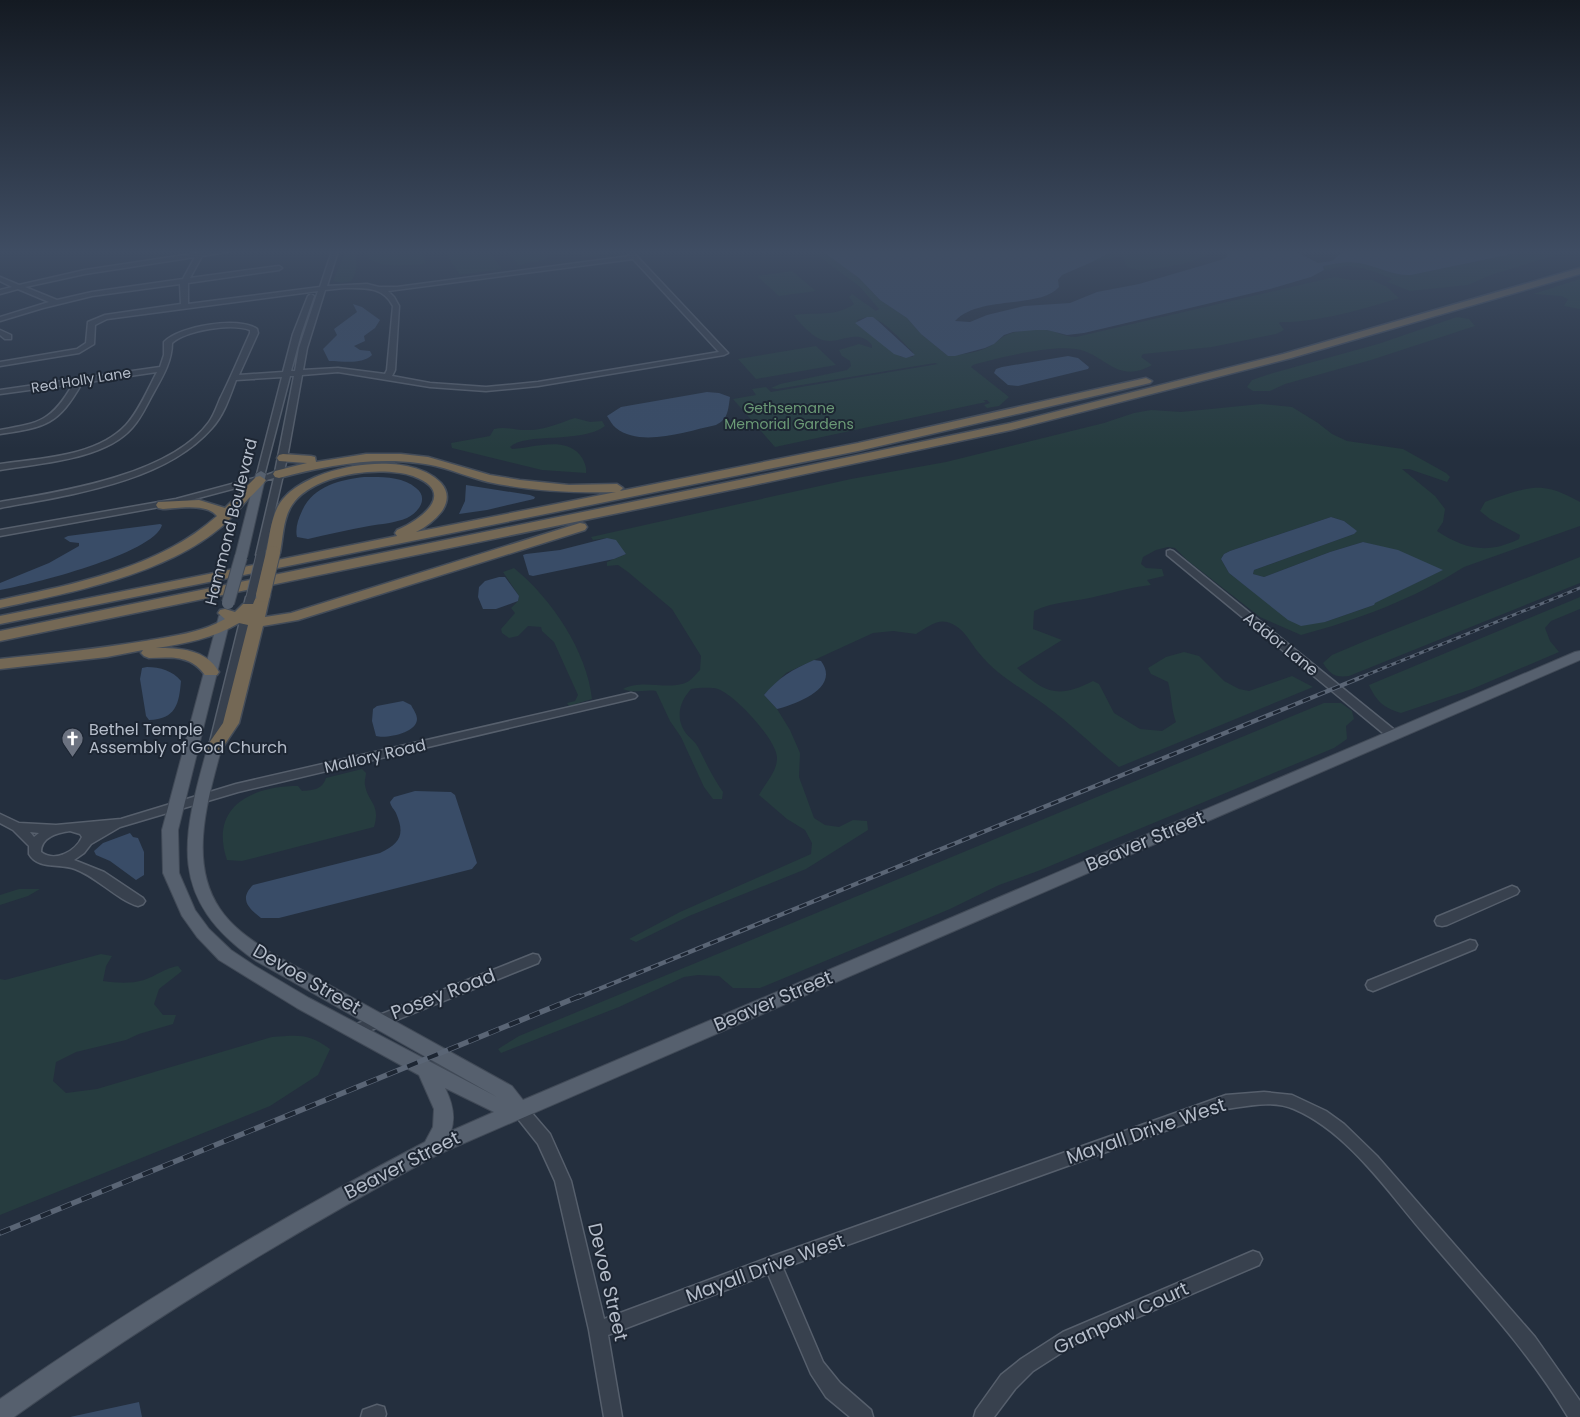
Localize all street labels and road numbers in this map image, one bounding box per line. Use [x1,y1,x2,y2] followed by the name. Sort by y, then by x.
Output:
[30,362,133,398] street label: Red Holly Lane
[199,436,263,608] street label: Hammond Boulevard
[1238,606,1324,682] street label: Addor Lane
[322,733,428,779] street label: Mallory Road
[1081,804,1209,878] street label: Beaver Street
[248,937,366,1021] street label: Devoe Street
[387,962,499,1026] street label: Posey Road
[709,964,837,1038] street label: Beaver Street
[1063,1091,1229,1171] street label: Mayall Drive West
[340,1124,465,1206] street label: Beaver Street
[581,1220,635,1344] street label: Devoe Street
[682,1227,848,1309] street label: Mayall Drive West
[1049,1275,1193,1361] street label: Granpaw Court

